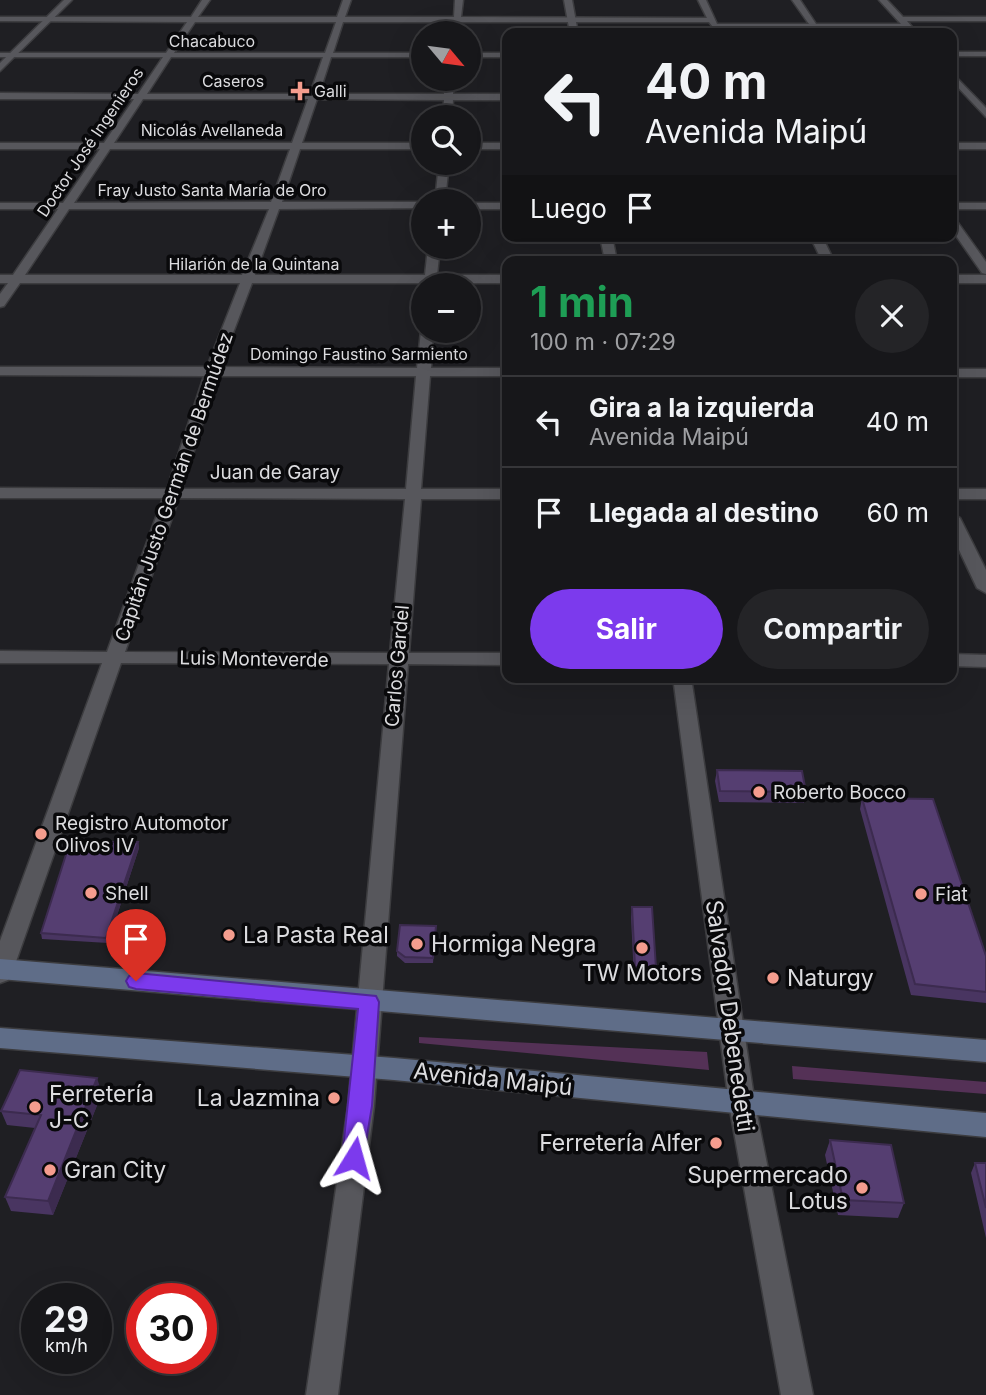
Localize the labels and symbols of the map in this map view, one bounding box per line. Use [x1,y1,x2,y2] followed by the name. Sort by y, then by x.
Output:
[411,21,481,91] north arrow
[169,31,255,51] street label: Chacabuco
[33,64,147,220] street label: Doctor José Ingenieros
[202,71,264,91] street label: Caseros
[314,81,347,101] place label: Galli
[292,83,308,99] marker: Galli
[141,120,283,140] street label: Nicolás Avellaneda
[97,180,327,200] street label: Fray Justo Santa María de Oro
[168,254,340,274] street label: Hilarión de la Quintana
[110,329,238,645] street label: Capitán Justo Germán de Bermúdez
[250,344,468,364] street label: Domingo Faustino Sarmiento
[210,461,341,484] street label: Juan de Garay
[380,604,414,728] street label: Carlos Gardel
[179,646,329,672] street label: Luis Monteverde
[773,781,906,804] place label: Roberto Bocco
[751,784,767,800] marker: Roberto Bocco
[55,812,228,857] place label: Registro Automotor Olivos IV
[33,826,49,842] marker: Registro Automotor Olivos IV
[105,882,149,905] place label: Shell
[935,883,968,906] place label: Fiat
[83,885,99,901] marker: Shell
[913,886,929,902] marker: Fiat
[700,898,760,1134] street label: Salvador Debenedetti
[106,909,166,981] pin
[243,921,389,949] place label: La Pasta Real
[221,927,237,943] marker: La Pasta Real
[431,930,597,958] place label: Hormiga Negra
[409,936,425,952] marker: Hormiga Negra
[634,940,650,956] marker: TW Motors
[582,959,702,987] place label: TW Motors
[787,964,874,992] place label: Naturgy
[765,970,781,986] marker: Naturgy
[412,1057,574,1101] street label: Avenida Maipú
[49,1080,154,1134] place label: Ferretería J-C
[197,1084,320,1112] place label: La Jazmina
[326,1090,342,1106] marker: La Jazmina
[27,1099,43,1115] marker: Ferretería J-C
[317,1121,391,1195] position arrow
[539,1129,702,1157] place label: Ferretería Alfer
[708,1135,724,1151] marker: Ferretería Alfer
[64,1156,166,1184] place label: Gran City
[687,1161,848,1215] place label: Supermercado Lotus
[42,1162,58,1178] marker: Gran City
[854,1180,870,1196] marker: Supermercado Lotus
[126,1283,217,1374] speed limit sign: 30

